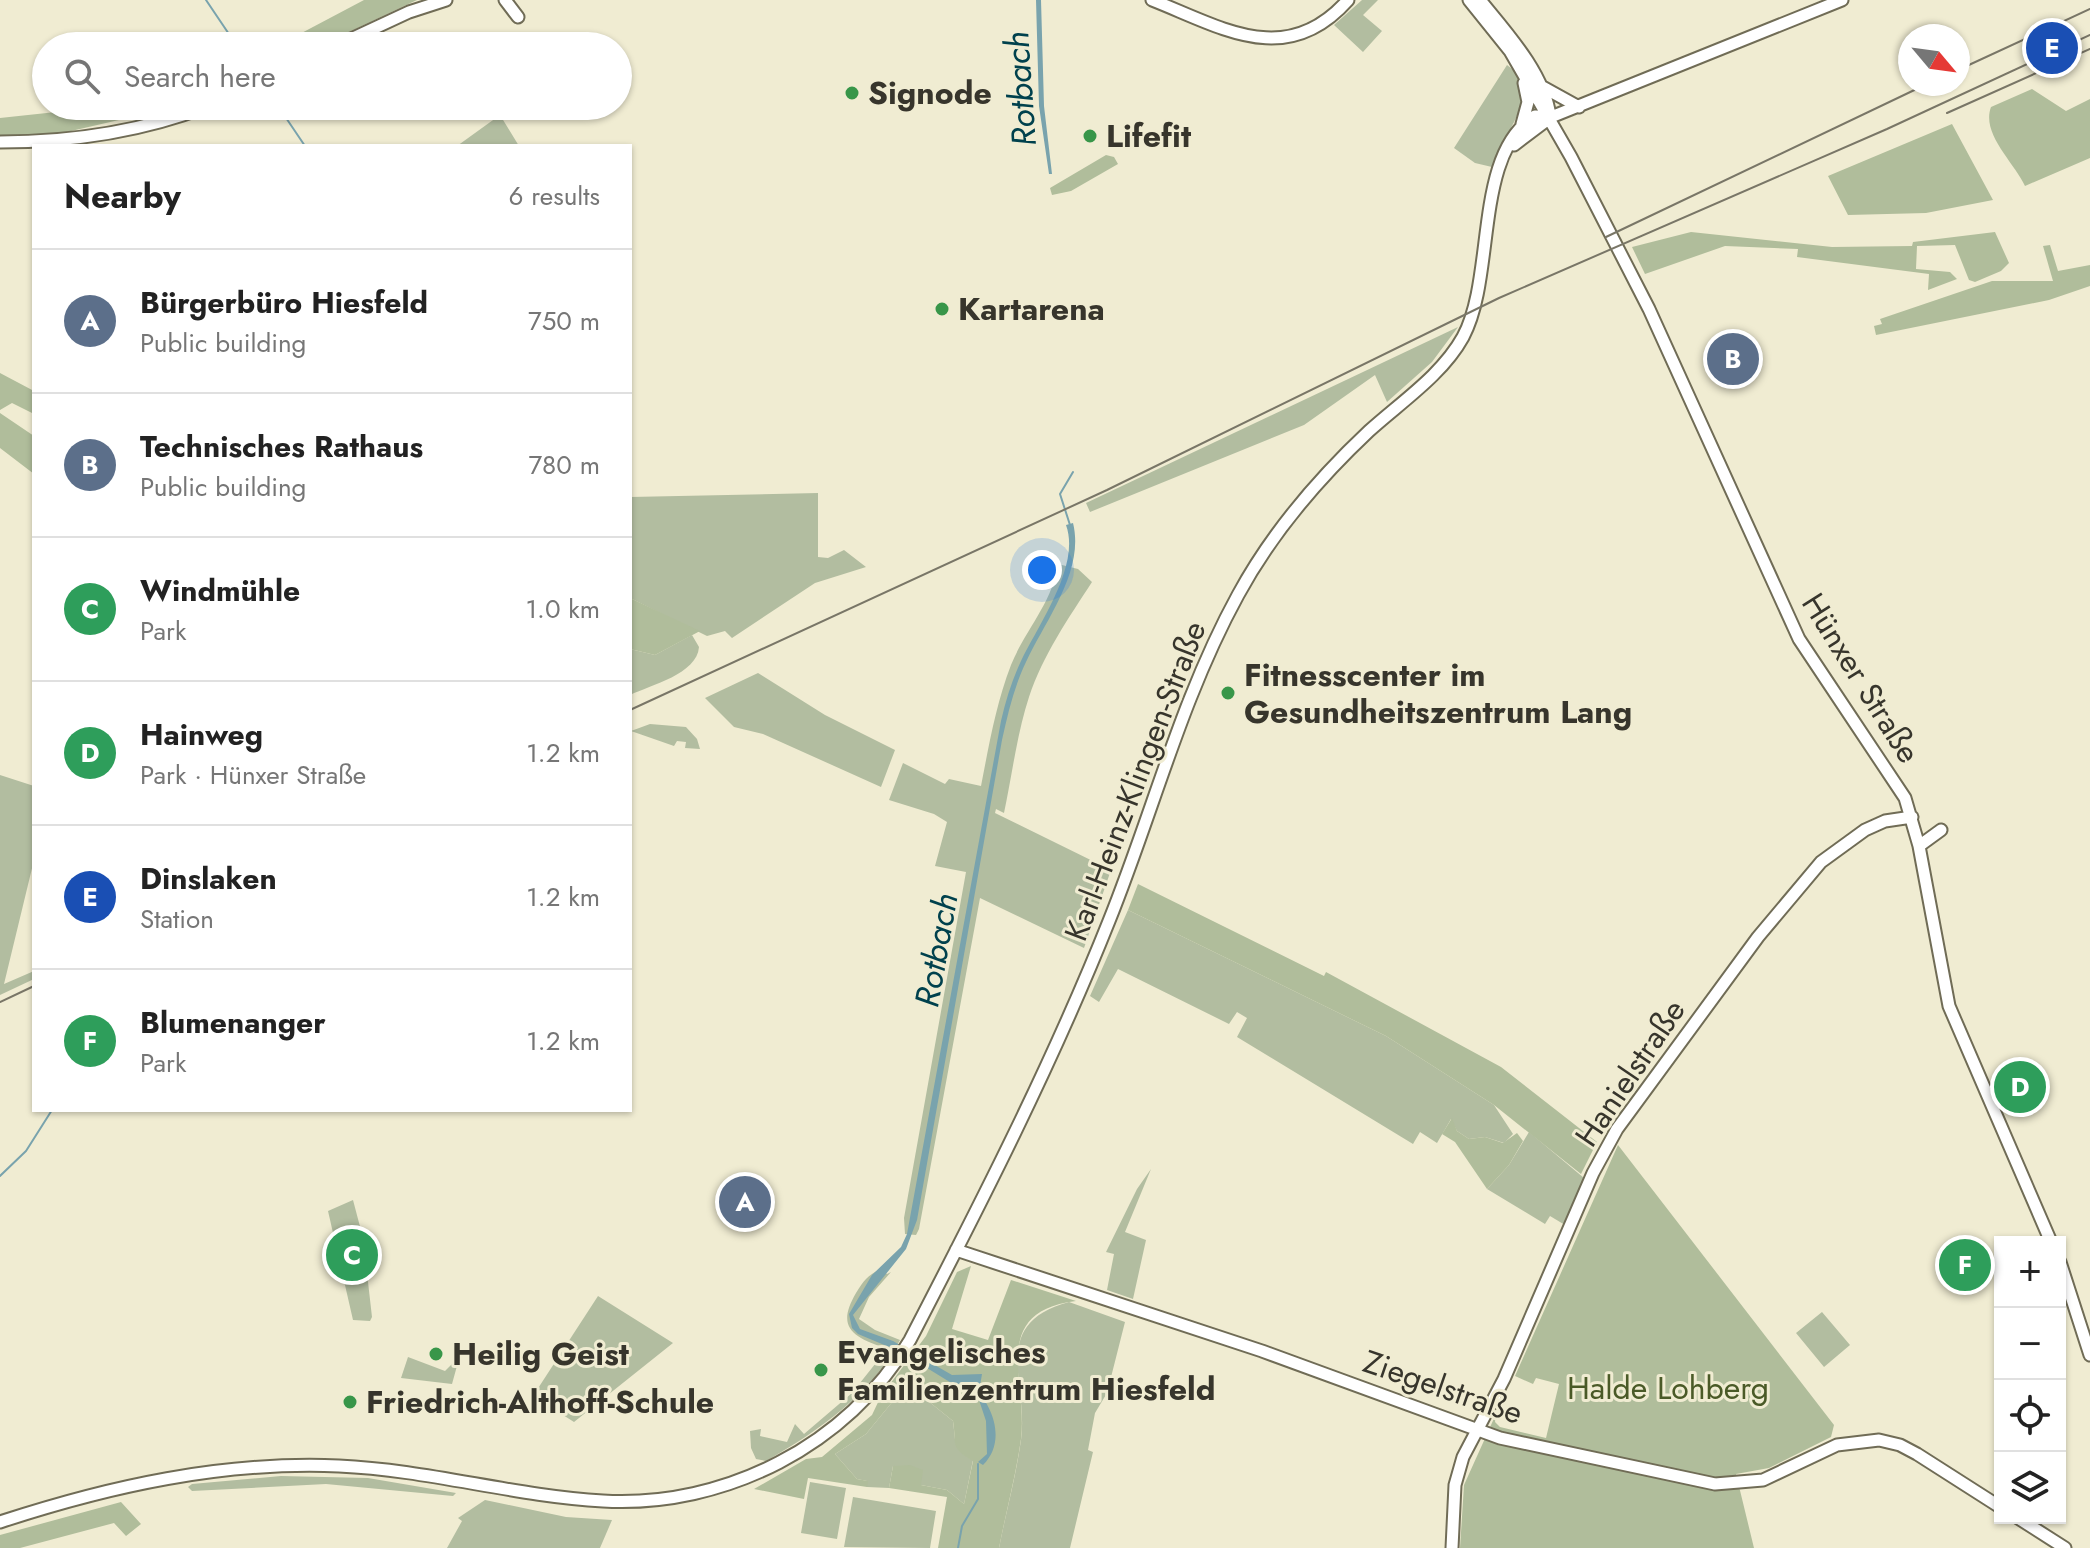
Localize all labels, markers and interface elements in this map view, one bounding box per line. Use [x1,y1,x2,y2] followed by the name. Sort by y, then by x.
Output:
[2026,18,2078,78] pin: E
[1898,24,1970,96] north arrow
[992,30,1049,148] water label: Rotbach
[32,32,632,120] search box
[60,54,104,98] icon: search
[124,55,276,98] text: Search here
[868,70,992,116] place label: Signode
[843,84,861,102] marker: Signode
[1106,113,1192,159] place label: Lifefit
[1081,127,1099,145] marker: Lifefit
[64,172,181,221] text: Nearby
[508,177,600,215] text: 6 results
[140,281,428,324] text: Bürgerbüro Hiesfeld
[958,286,1105,332] place label: Kartarena
[933,300,951,318] marker: Kartarena
[80,302,100,340] text: A
[528,302,600,340] text: 750 m
[140,324,306,362] text: Public building
[1707,329,1759,389] pin: B
[140,425,423,468] text: Technisches Rathaus
[81,446,99,484] text: B
[528,446,600,484] text: 780 m
[140,468,306,506] text: Public building
[1022,550,1062,590] your location
[140,569,300,612] text: Windmühle
[1790,584,1932,772] street label: Hünxer Straße
[81,590,99,628] text: C
[525,590,600,628] text: 1.0 km
[140,612,186,650] text: Park
[1053,614,1217,948] street label: Karl-Heinz-Klingen-Straße
[1244,652,1632,735] place label: Fitnesscenter im Gesundheitszentrum Lang
[1219,684,1237,702] marker: Fitnesscenter im Gesundheitszentrum Lang
[140,713,263,756] text: Hainweg
[80,734,100,772] text: D
[526,734,600,772] text: 1.2 km
[140,756,366,794] text: Park · Hünxer Straße
[140,857,277,900] text: Dinslaken
[82,878,98,916] text: E
[526,878,600,916] text: 1.2 km
[902,889,971,1011] water label: Rotbach
[140,900,214,938] text: Station
[1564,990,1696,1156] street label: Hanielstraße
[140,1001,326,1044] text: Blumenanger
[83,1022,97,1060] text: F
[526,1022,600,1060] text: 1.2 km
[140,1044,186,1082] text: Park
[1994,1057,2046,1117] pin: D
[719,1172,771,1232] pin: A
[326,1225,378,1285] pin: C
[1939,1235,1991,1295] pin: F
[1994,1236,2066,1524] map controls
[1994,1236,2066,1308] button: +
[1994,1308,2066,1380] button: −
[837,1329,1215,1412] place label: Evangelisches Familienzentrum Hiesfeld
[452,1331,630,1377] place label: Heilig Geist
[1357,1338,1529,1436] street label: Ziegelstraße
[427,1345,445,1363] marker: Heilig Geist
[812,1361,830,1379] marker: Evangelisches Familienzentrum Hiesfeld
[1567,1365,1769,1411] park label: Halde Lohberg
[366,1379,714,1425] place label: Friedrich-Althoff-Schule
[1994,1380,2066,1452] button: locate
[341,1393,359,1411] marker: Friedrich-Althoff-Schule
[1994,1452,2066,1524] button: layers

